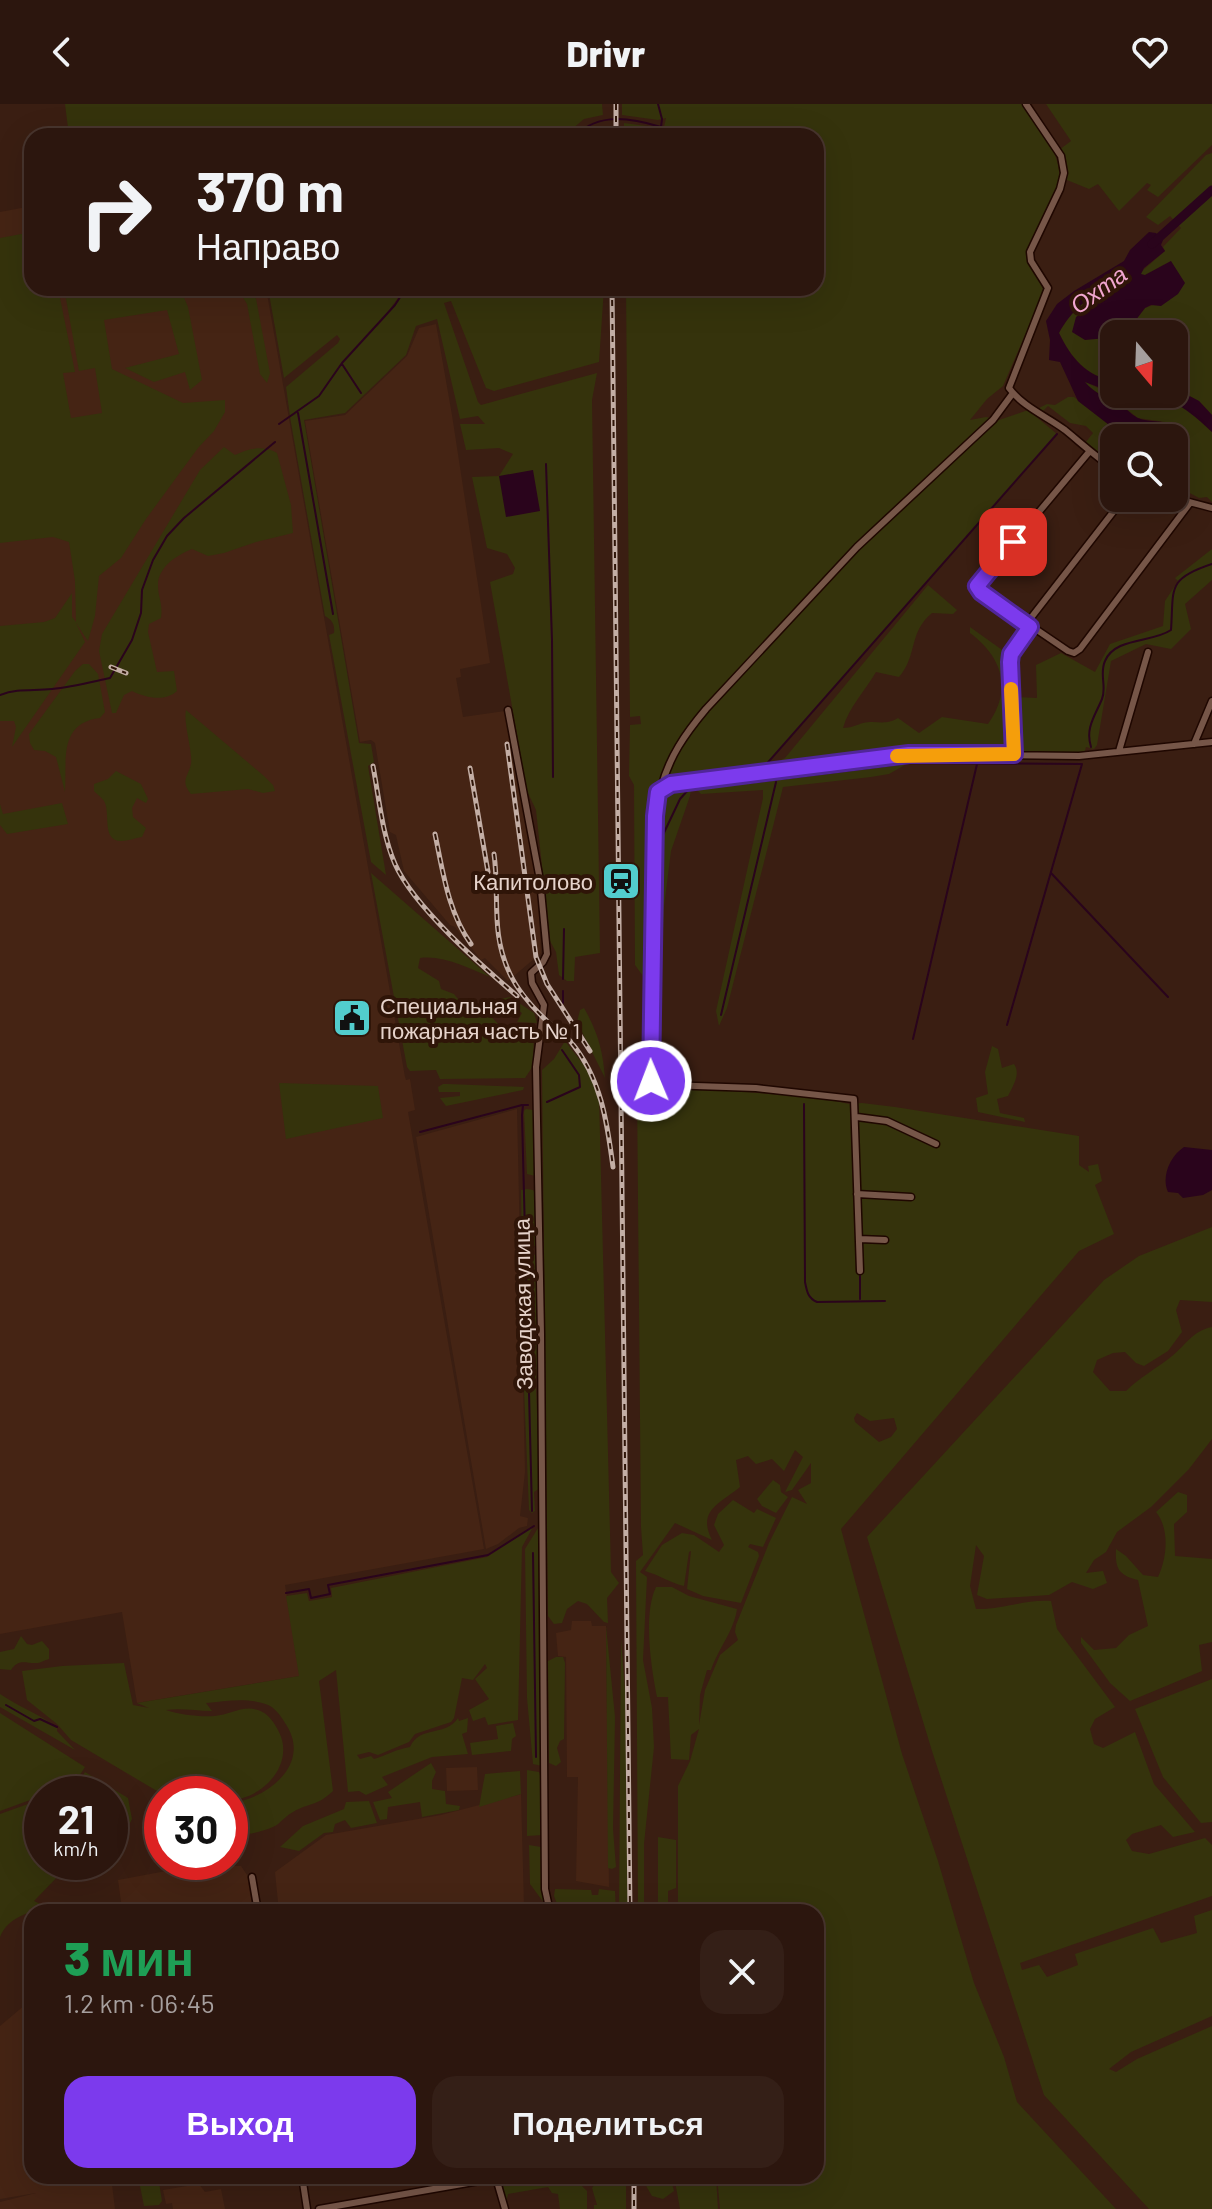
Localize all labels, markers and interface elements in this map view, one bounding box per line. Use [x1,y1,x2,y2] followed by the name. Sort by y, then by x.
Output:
[40,30,84,74] icon: back
[1128,30,1172,74] icon: heart
[567,31,645,74] text: Drivr
[196,156,344,223] text: 370 m
[64,160,168,264] icon: right
[196,224,340,267] text: Направо
[1064,259,1132,319] water label: Охта
[1100,320,1188,408] north arrow
[1100,320,1188,512] map controls
[1100,424,1188,512] button: search
[979,508,1047,576] pin
[991,520,1035,564] icon: arrive
[600,860,642,902] station icon: Капитолово
[473,868,593,894] place label: Капитолово
[380,992,580,1044] place label: Специальная пожарная часть № 1
[331,997,373,1039] public building icon: Специальная пожарная часть № 1
[609,1039,693,1123] position arrow
[507,1217,537,1390] street label: Заводская улица
[144,1776,248,1880] speed limit sign: 30
[58,1794,94,1842] text: 21
[53,1836,99,1860] text: km/h
[64,1928,194,1986] text: 3 мин
[700,1930,784,2014] button: close
[64,1987,214,2018] text: 1.2 km · 06:45
[64,2076,416,2168] button: Выход
[432,2076,784,2168] button: Поделиться

